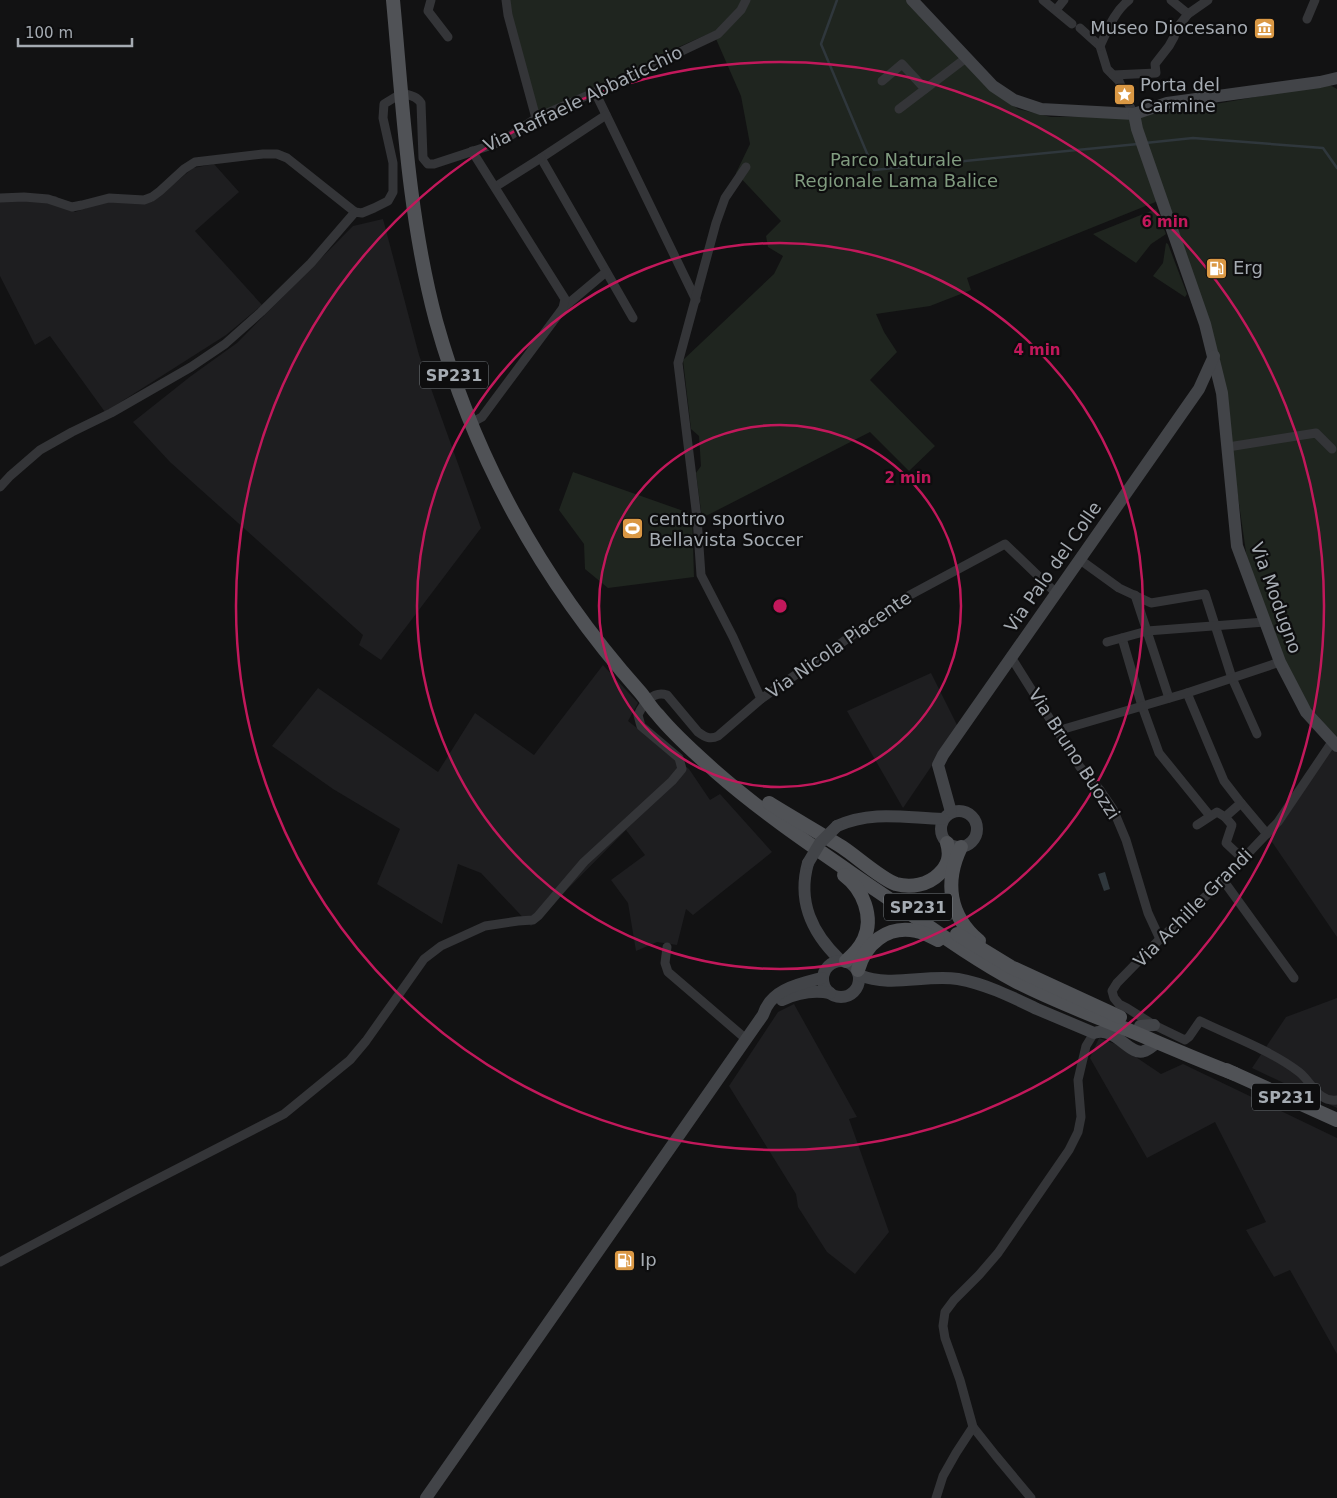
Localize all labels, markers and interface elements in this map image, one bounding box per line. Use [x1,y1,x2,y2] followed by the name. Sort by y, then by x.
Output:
[18,15,131,47] scale bar
[1252,16,1276,40] museum icon: Museo Diocesano
[1090,17,1248,38] place label: Museo Diocesano
[25,24,73,42] text: 100 m
[480,41,686,156] street label: Via Raffaele Abbaticchio
[1140,74,1220,116] place label: Porta del Carmine
[1112,83,1136,107] place icon: Porta del Carmine
[794,149,998,191] park label: Parco Naturale Regionale Lama Balice
[1141,213,1189,231] text: 6 min
[1205,256,1229,280] fuel station icon: Erg
[1233,257,1263,278] place label: Erg
[1013,341,1061,359] text: 4 min
[420,362,488,388] road number: SP231
[884,469,932,487] text: 2 min
[1000,497,1105,636] street label: Via Palo del Colle
[649,508,804,550] place label: centro sportivo Bellavista Soccer
[621,517,645,541] sports icon: centro sportivo Bellavista Soccer
[1247,539,1306,656] street label: Via Modugno
[762,587,915,702] street label: Via Nicola Piacente
[771,597,789,615] centre of rings
[1024,684,1125,823] street label: Via Bruno Buozzi
[1129,844,1256,971] street label: Via Achille Grandi
[884,894,952,920] road number: SP231
[1252,1084,1320,1110] road number: SP231
[612,1248,636,1272] fuel station icon: Ip
[640,1249,657,1270] place label: Ip

